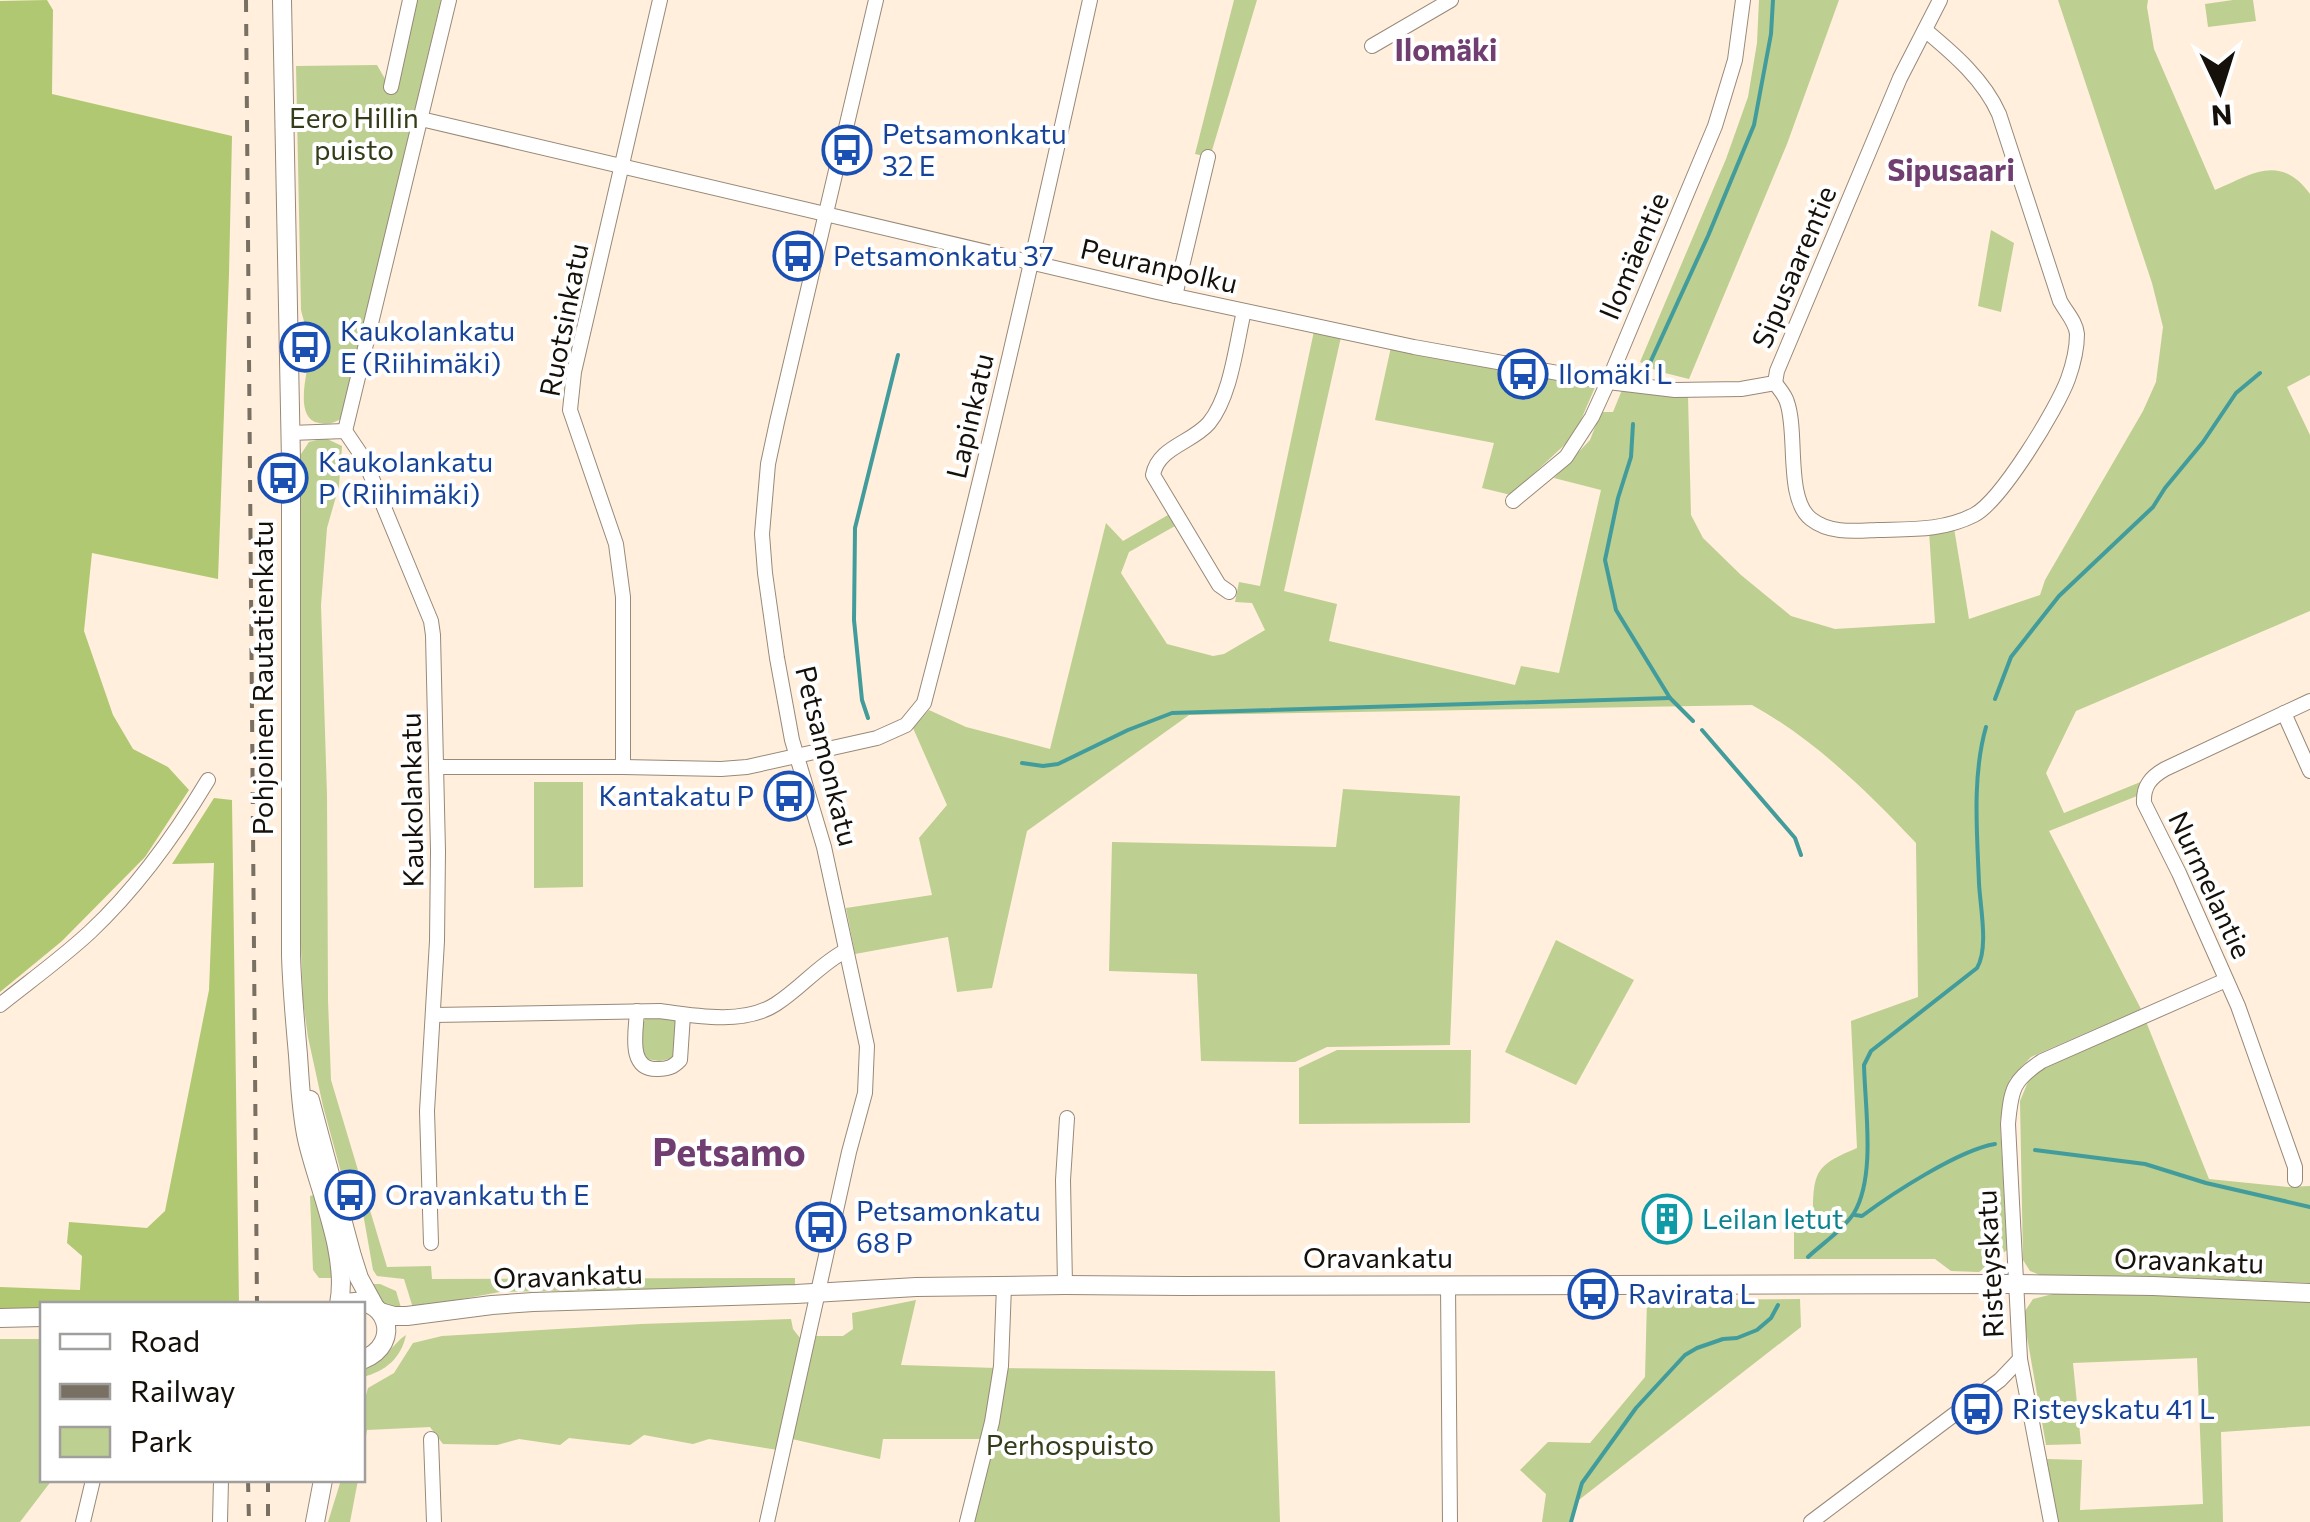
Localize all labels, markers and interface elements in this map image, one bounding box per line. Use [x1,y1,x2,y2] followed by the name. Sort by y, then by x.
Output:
[1395,30,1497,67] district label: Ilomäki
[2170,40,2270,140] north arrow
[2210,98,2233,134] text: N
[289,100,419,166] park label: Eero Hillin puisto
[882,116,1067,182] place label: Petsamonkatu 32 E
[821,124,873,176] bus stop icon: Petsamonkatu 32 E
[1887,150,2015,187] district label: Sipusaari
[1744,180,1842,353] street label: Sipusaarentie
[1591,187,1675,324] street label: Ilomäentie
[772,230,824,282] bus stop icon: Petsamonkatu 37
[1077,230,1241,300] street label: Peuranpolku
[833,238,1054,272] place label: Petsamonkatu 37
[532,240,595,399] street label: Ruotsinkatu
[340,313,515,379] place label: Kaukolankatu E (Riihimäki)
[279,321,331,373] bus stop icon: Kaukolankatu E (Riihimäki)
[1497,348,1549,400] bus stop icon: Ilomäki L
[938,350,1000,482] street label: Lapinkatu
[1558,356,1672,390] place label: Ilomäki L
[318,444,493,510] place label: Kaukolankatu P (Riihimäki)
[257,452,309,504] bus stop icon: Kaukolankatu P (Riihimäki)
[245,521,279,835] street label: Pohjoinen Rautatienkatu
[789,662,867,849] street label: Petsamonkatu
[392,712,430,888] street label: Kaukolankatu
[763,770,815,822] bus stop icon: Kantakatu P
[599,778,754,812] place label: Kantakatu P
[2162,806,2260,964] street label: Nurmelantie
[652,1127,806,1174] district label: Petsamo
[324,1169,376,1221] bus stop icon: Oravankatu th E
[385,1177,590,1211] place label: Oravankatu th E
[1968,1189,2010,1339] street label: Risteyskatu
[856,1193,1041,1259] place label: Petsamonkatu 68 P
[1641,1193,1693,1245] building icon: Leilan letut
[795,1201,847,1253] bus stop icon: Petsamonkatu 68 P
[1702,1201,1843,1235] place label: Leilan letut
[1303,1240,1453,1274] street label: Oravankatu
[2114,1240,2264,1280] street label: Oravankatu
[493,1255,643,1295] street label: Oravankatu
[1567,1268,1619,1320] bus stop icon: Ravirata L
[1628,1276,1756,1310] place label: Ravirata L
[40,1302,365,1482] legend
[130,1321,200,1358] text: Road
[130,1371,236,1408] text: Railway
[1951,1383,2003,1435] bus stop icon: Risteyskatu 41 L
[2012,1391,2215,1425] place label: Risteyskatu 41 L
[130,1421,193,1458] text: Park
[986,1427,1154,1461] park label: Perhospuisto

